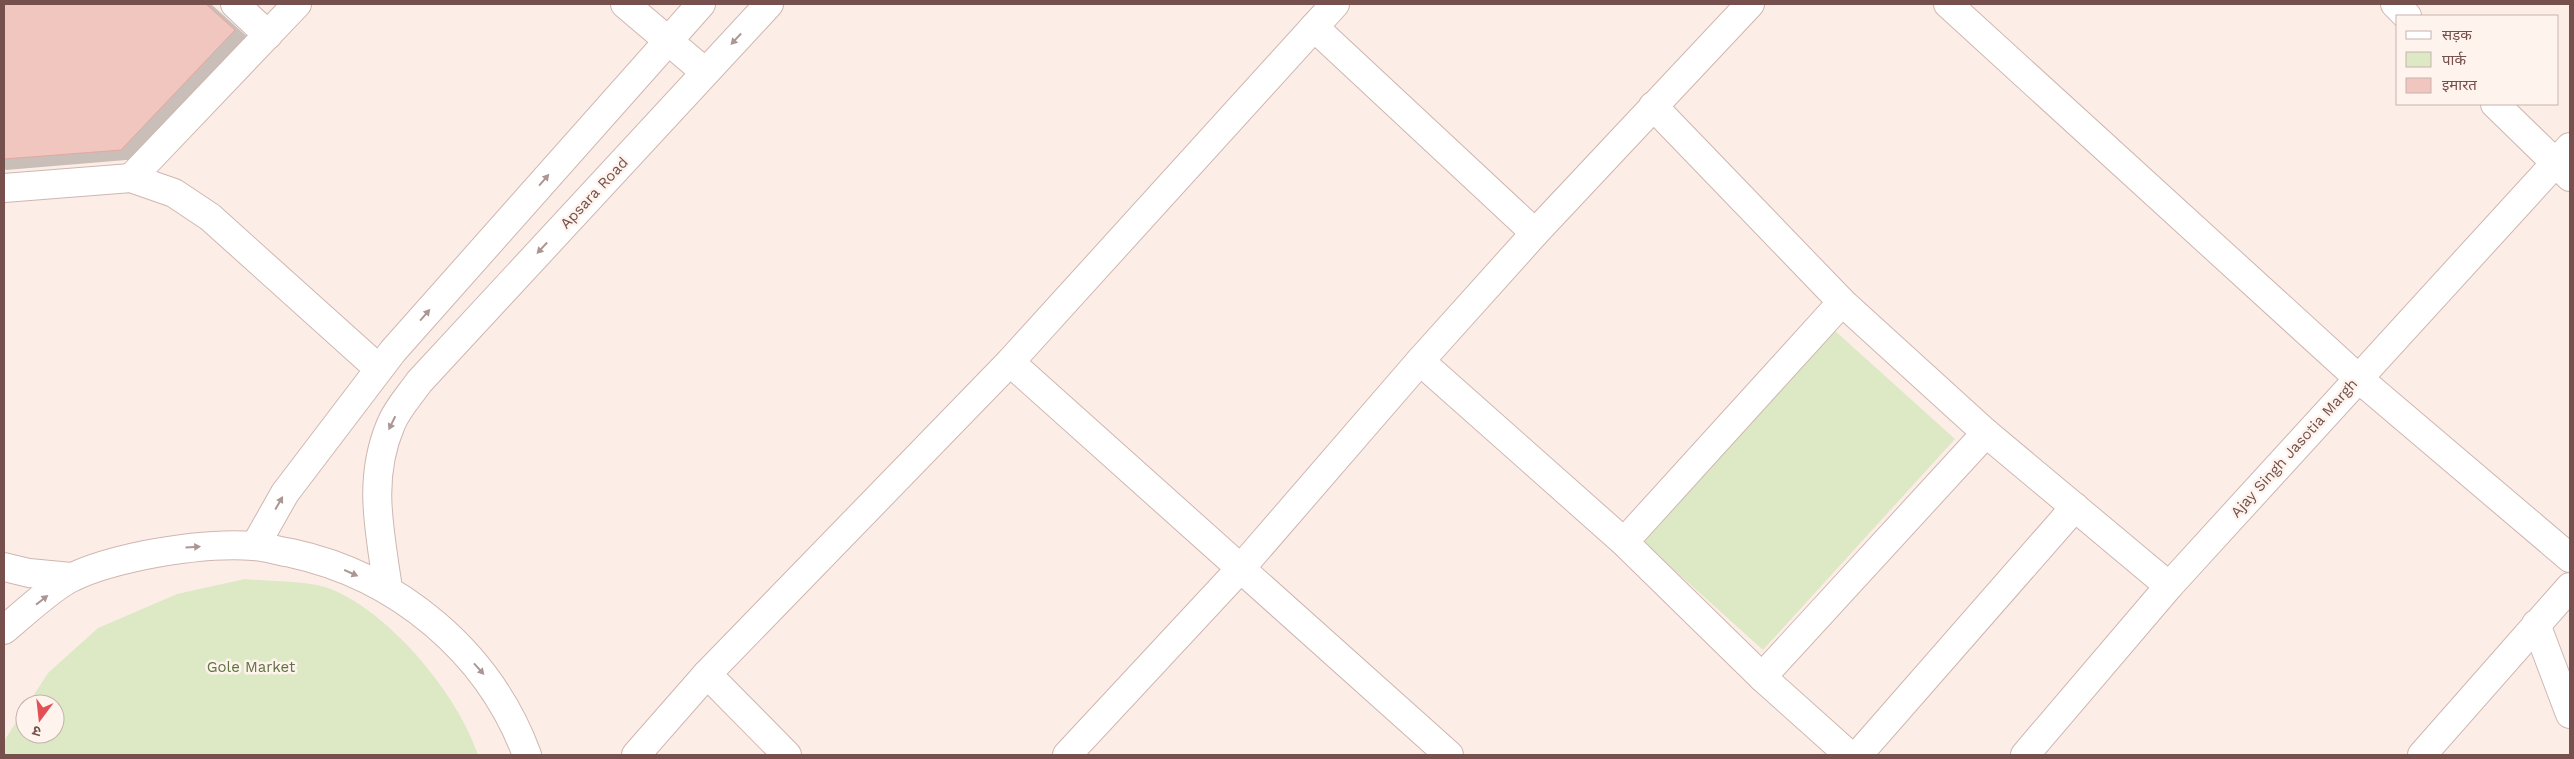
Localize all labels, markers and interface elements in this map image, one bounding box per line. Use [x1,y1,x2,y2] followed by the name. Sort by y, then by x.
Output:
[2396,15,2559,105] legend
[2442,26,2472,44] text: सड़क
[730,33,742,45] one-way arrow
[2442,51,2466,69] text: पार्क
[2442,76,2477,94] text: इमारत
[556,153,632,233] street label: Apsara Road
[539,174,550,187] one-way arrow
[536,242,548,254] one-way arrow
[419,309,431,321] one-way arrow
[2227,375,2361,521] street label: Ajay Singh Jasotia Margh
[388,416,396,430] one-way arrow
[274,497,283,510] one-way arrow
[185,542,201,550] one-way arrow
[344,569,358,577] one-way arrow
[35,594,48,605] one-way arrow
[207,658,296,676] park label: Gole Market
[474,663,485,676] one-way arrow
[15,694,65,744] north arrow
[30,723,43,740] text: उ

